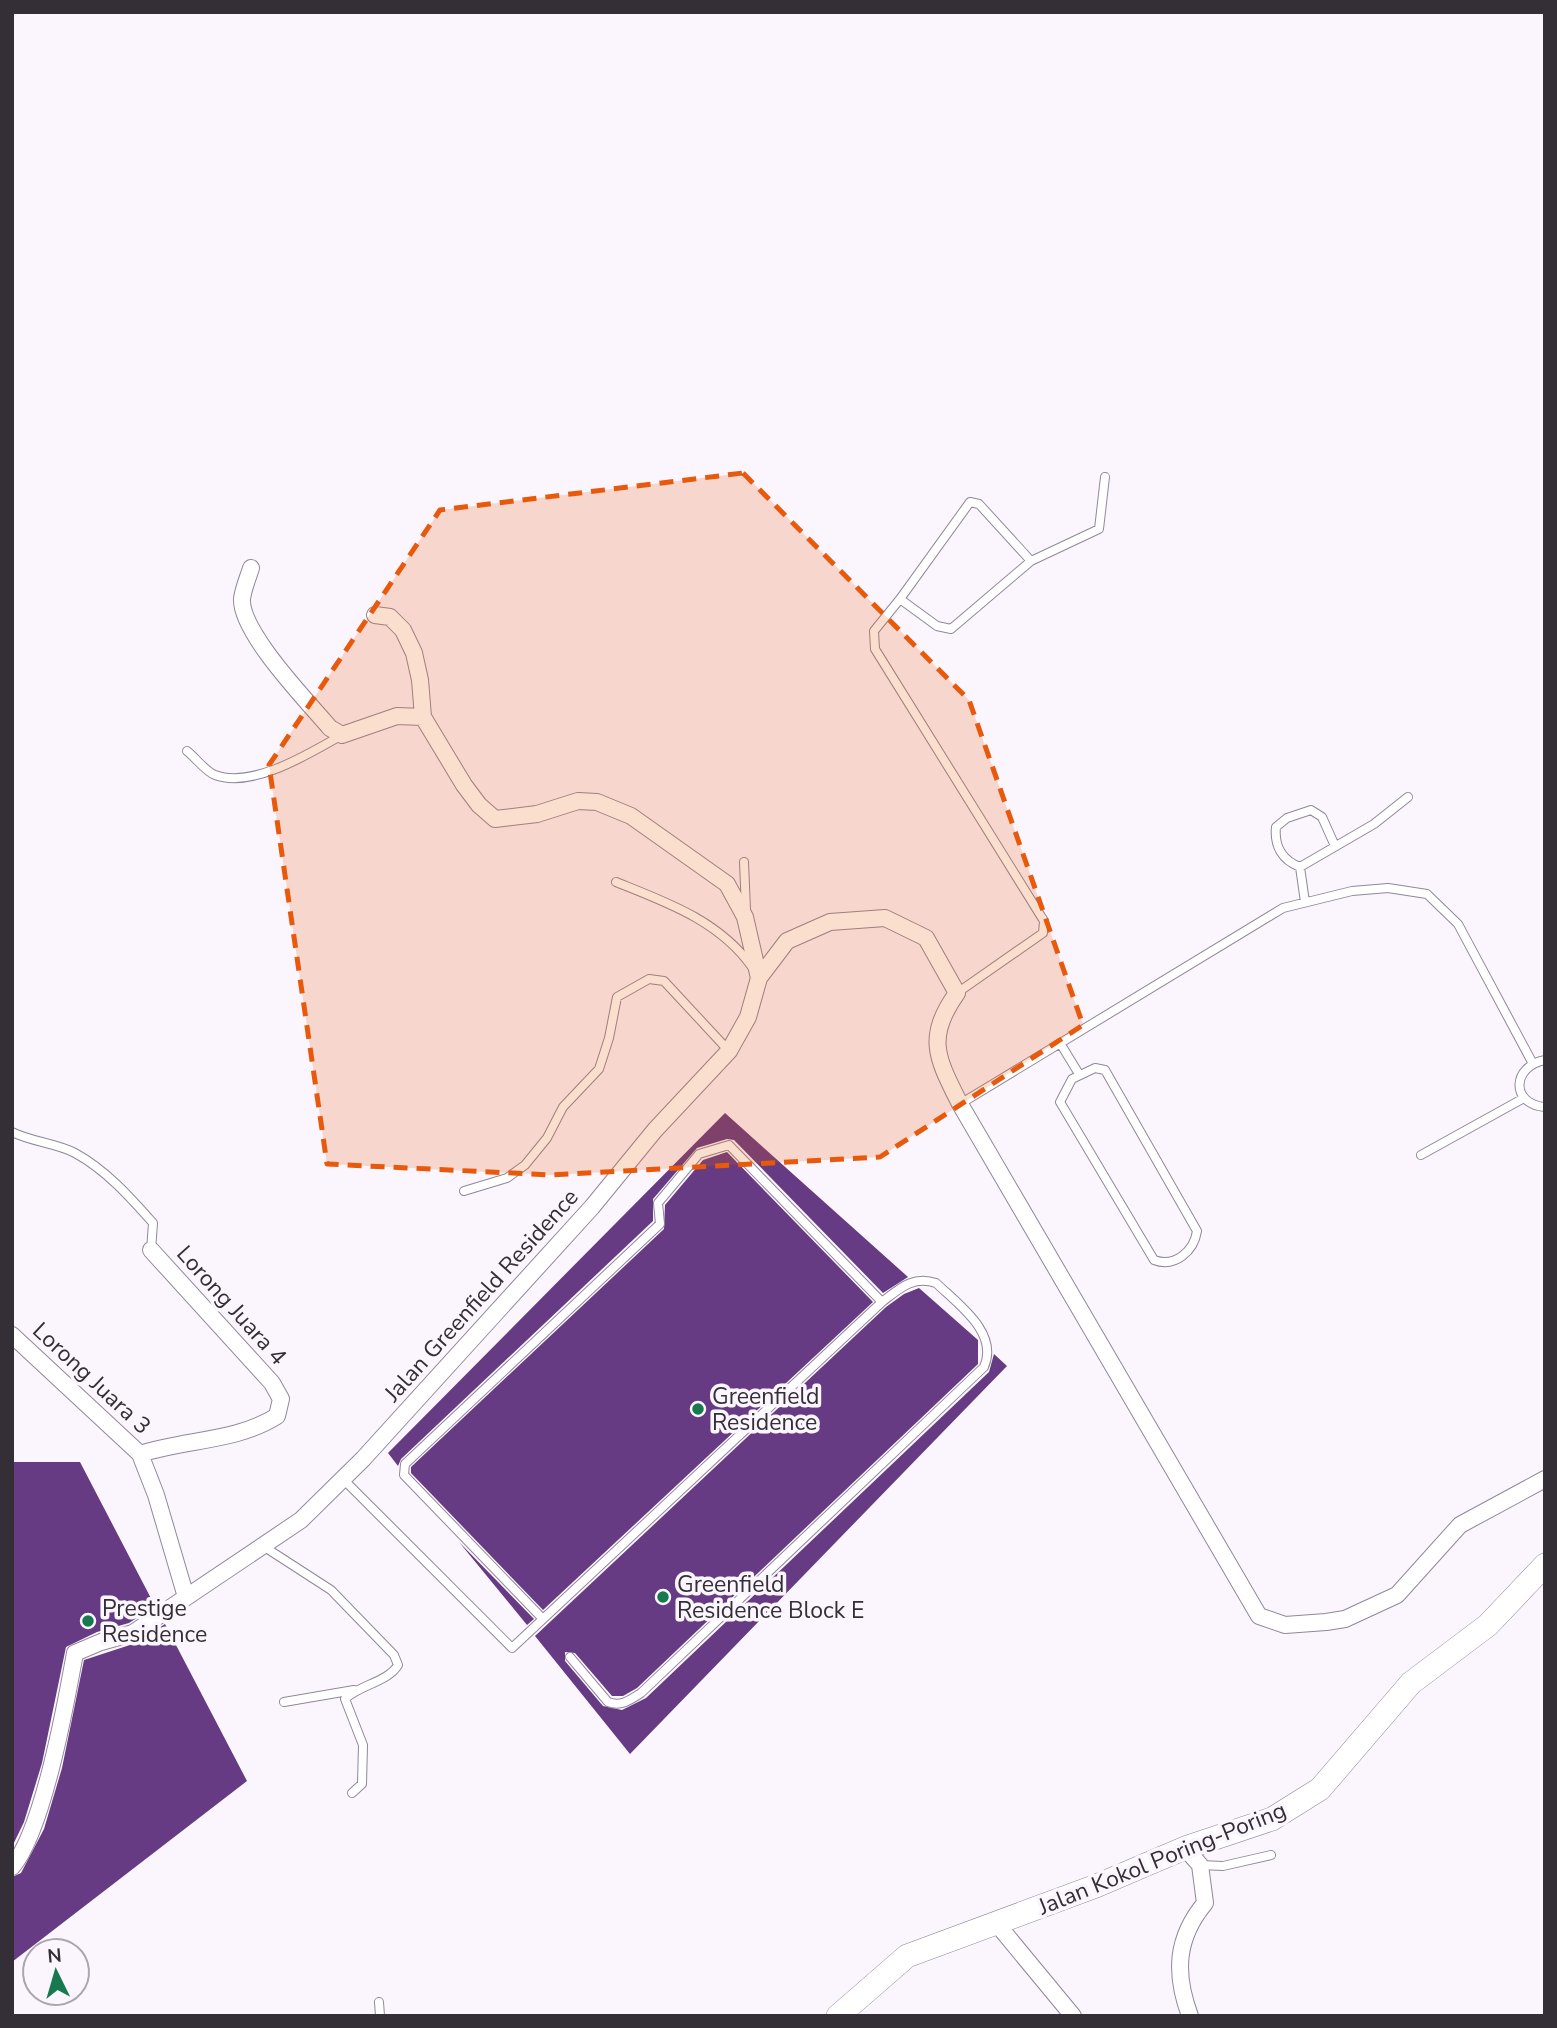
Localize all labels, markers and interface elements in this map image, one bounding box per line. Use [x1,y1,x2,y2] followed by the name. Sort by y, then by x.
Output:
[377,1182,585,1409] street label: Jalan Greenfield Residence
[170,1239,294,1372] street label: Lorong Juara 4
[26,1316,157,1441] street label: Lorong Juara 3
[712,1381,820,1438] place label: Greenfield Residence
[690,1401,706,1417] marker: Greenfield Residence
[677,1569,865,1626] place label: Greenfield Residence Block E
[655,1589,671,1605] marker: Greenfield Residence Block E
[102,1593,207,1650] place label: Prestige Residence
[80,1613,96,1629] marker: Prestige Residence
[1033,1794,1291,1923] street label: Jalan Kokol Poring-Poring
[21,1937,91,2007] north arrow
[46,1942,63,1970] text: N

